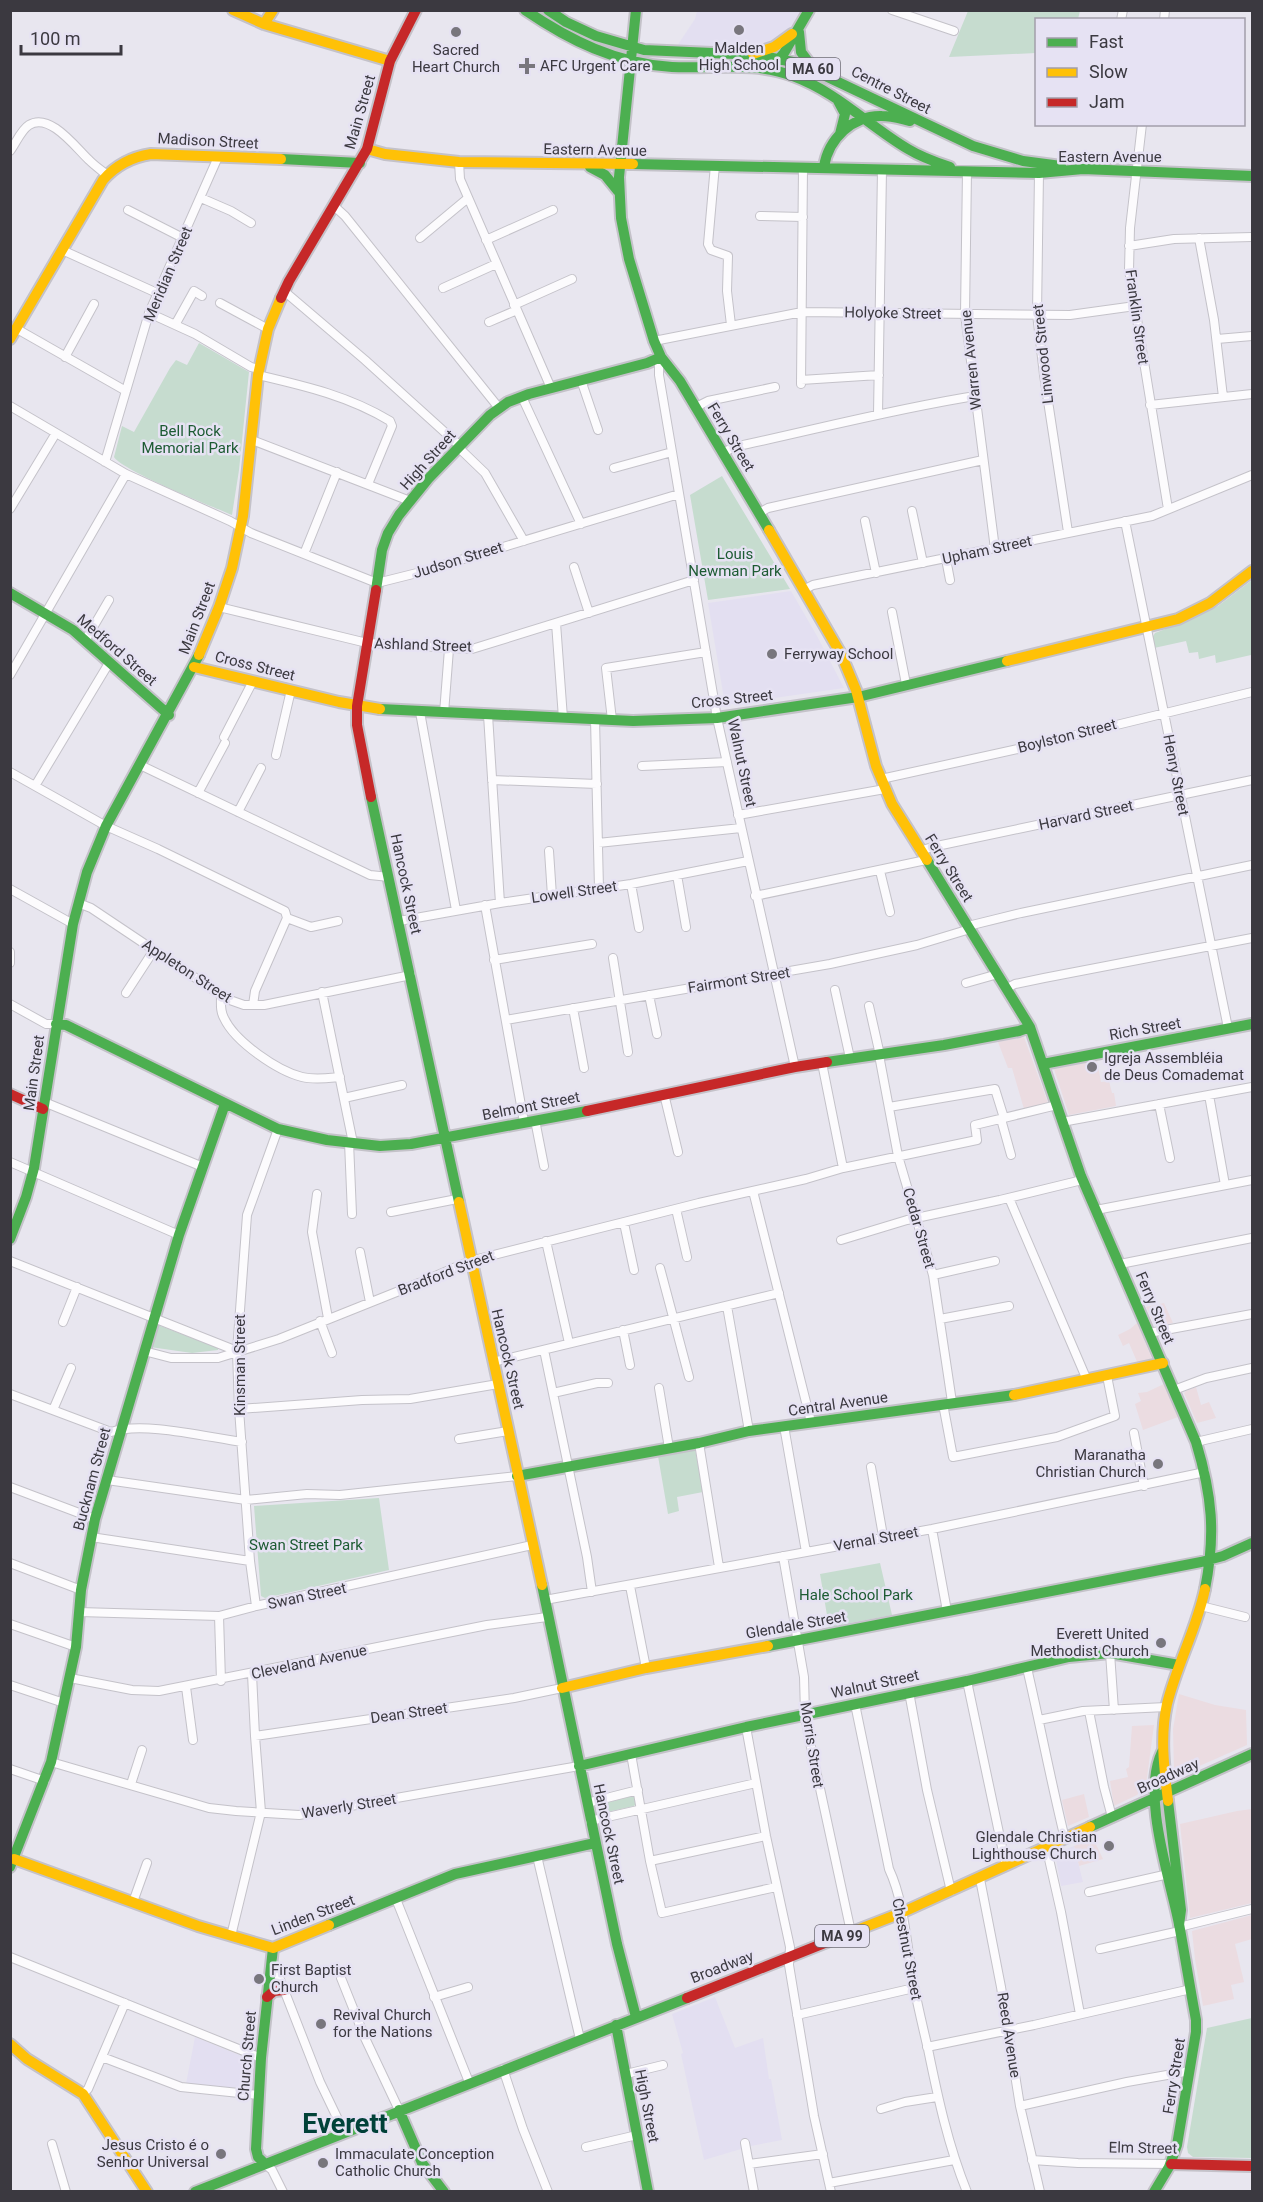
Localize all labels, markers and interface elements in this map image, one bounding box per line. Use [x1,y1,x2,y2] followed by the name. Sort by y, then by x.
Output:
[21,18,122,56] scale bar
[1035,18,1245,126] legend
[732,23,746,37] marker: Malden High School
[449,25,463,39] marker: Sacred Heart Church
[30,28,81,49] text: 100 m
[1089,31,1124,52] text: Fast
[699,39,779,74] place label: Malden High School
[412,41,500,76] place label: Sacred Heart Church
[518,57,536,75] marker: AFC Urgent Care
[540,57,650,75] place label: AFC Urgent Care
[786,58,840,80] road number: MA 60
[1089,61,1128,82] text: Slow
[848,62,934,118] street label: Centre Street
[341,73,379,151] street label: Main Street
[1089,91,1125,112] text: Jam
[157,129,259,153] street label: Madison Street
[543,140,647,160] street label: Eastern Avenue
[1058,148,1162,166] street label: Eastern Avenue
[140,224,196,324] street label: Meridian Street
[1121,268,1153,366] street label: Franklin Street
[844,303,942,323] street label: Holyoke Street
[1029,303,1057,405] street label: Linwood Street
[957,309,985,411] street label: Warren Avenue
[704,399,759,475] street label: Ferry Street
[141,422,239,457] park label: Bell Rock Memorial Park
[396,426,460,494] street label: High Street
[941,532,1033,568] street label: Upham Street
[411,538,505,582] street label: Judson Street
[688,545,782,580] park label: Louis Newman Park
[175,579,219,657] street label: Main Street
[73,610,161,690] street label: Medford Street
[374,634,472,656] street label: Ashland Street
[784,645,893,663] place label: Ferryway School
[213,647,297,685] street label: Cross Street
[765,647,779,661] marker: Ferryway School
[690,686,774,712] street label: Cross Street
[1016,715,1118,757] street label: Boylston Street
[724,717,760,809] street label: Walnut Street
[1159,733,1193,817] street label: Henry Street
[1037,796,1135,834] street label: Harvard Street
[921,831,977,905] street label: Ferry Street
[387,832,425,936] street label: Hancock Street
[530,877,618,907] street label: Lowell Street
[139,935,235,1007] street label: Appleton Street
[687,963,791,997] street label: Fairmont Street
[1108,1014,1182,1044] street label: Rich Street
[20,1034,48,1112] street label: Main Street
[1104,1049,1244,1084] place label: Igreja Assembléia de Deus Comademat
[1085,1060,1099,1074] marker: Igreja Assembléia de Deus Comademat
[481,1088,581,1124] street label: Belmont Street
[899,1186,939,1270] street label: Cedar Street
[396,1246,497,1300] street label: Bradford Street
[1132,1269,1178,1347] street label: Ferry Street
[488,1307,528,1411] street label: Hancock Street
[231,1314,249,1416] street label: Kinsman Street
[787,1388,889,1420] street label: Central Avenue
[70,1425,114,1533] street label: Bucknam Street
[1035,1446,1146,1481] place label: Maranatha Christian Church
[1151,1457,1165,1471] marker: Maranatha Christian Church
[832,1523,920,1555] street label: Vernal Street
[249,1536,363,1554] park label: Swan Street Park
[266,1579,348,1613] street label: Swan Street
[799,1586,913,1604] park label: Hale School Park
[744,1607,848,1643] street label: Glendale Street
[1030,1625,1149,1660] place label: Everett United Methodist Church
[1154,1636,1168,1650] marker: Everett United Methodist Church
[250,1641,368,1683] street label: Cleveland Avenue
[829,1666,921,1702] street label: Walnut Street
[369,1699,449,1727] street label: Dean Street
[796,1701,828,1789] street label: Morris Street
[1134,1754,1202,1798] street label: Broadway
[590,1782,628,1886] street label: Hancock Street
[300,1790,398,1822] street label: Waverly Street
[972,1828,1097,1863] place label: Glendale Christian Lighthouse Church
[1102,1839,1116,1853] marker: Glendale Christian Lighthouse Church
[269,1891,357,1939] street label: Linden Street
[888,1897,926,2002] street label: Chestnut Street
[815,1925,869,1947] road number: MA 99
[688,1947,756,1987] street label: Broadway
[271,1961,352,1996] place label: First Baptist Church
[252,1972,266,1986] marker: First Baptist Church
[993,1991,1025,2079] street label: Reed Avenue
[333,2006,432,2041] place label: Revival Church for the Nations
[234,2010,260,2102] street label: Church Street
[314,2017,328,2031] marker: Revival Church for the Nations
[1159,2037,1189,2115] street label: Ferry Street
[631,2068,663,2144] street label: High Street
[302,2108,388,2140] district label: Everett
[97,2136,209,2171] place label: Jesus Cristo é o Senhor Universal
[1109,2138,1178,2158] street label: Elm Street
[335,2145,494,2180] place label: Immaculate Conception Catholic Church
[214,2147,228,2161] marker: Jesus Cristo é o Senhor Universal
[316,2156,330,2170] marker: Immaculate Conception Catholic Church

